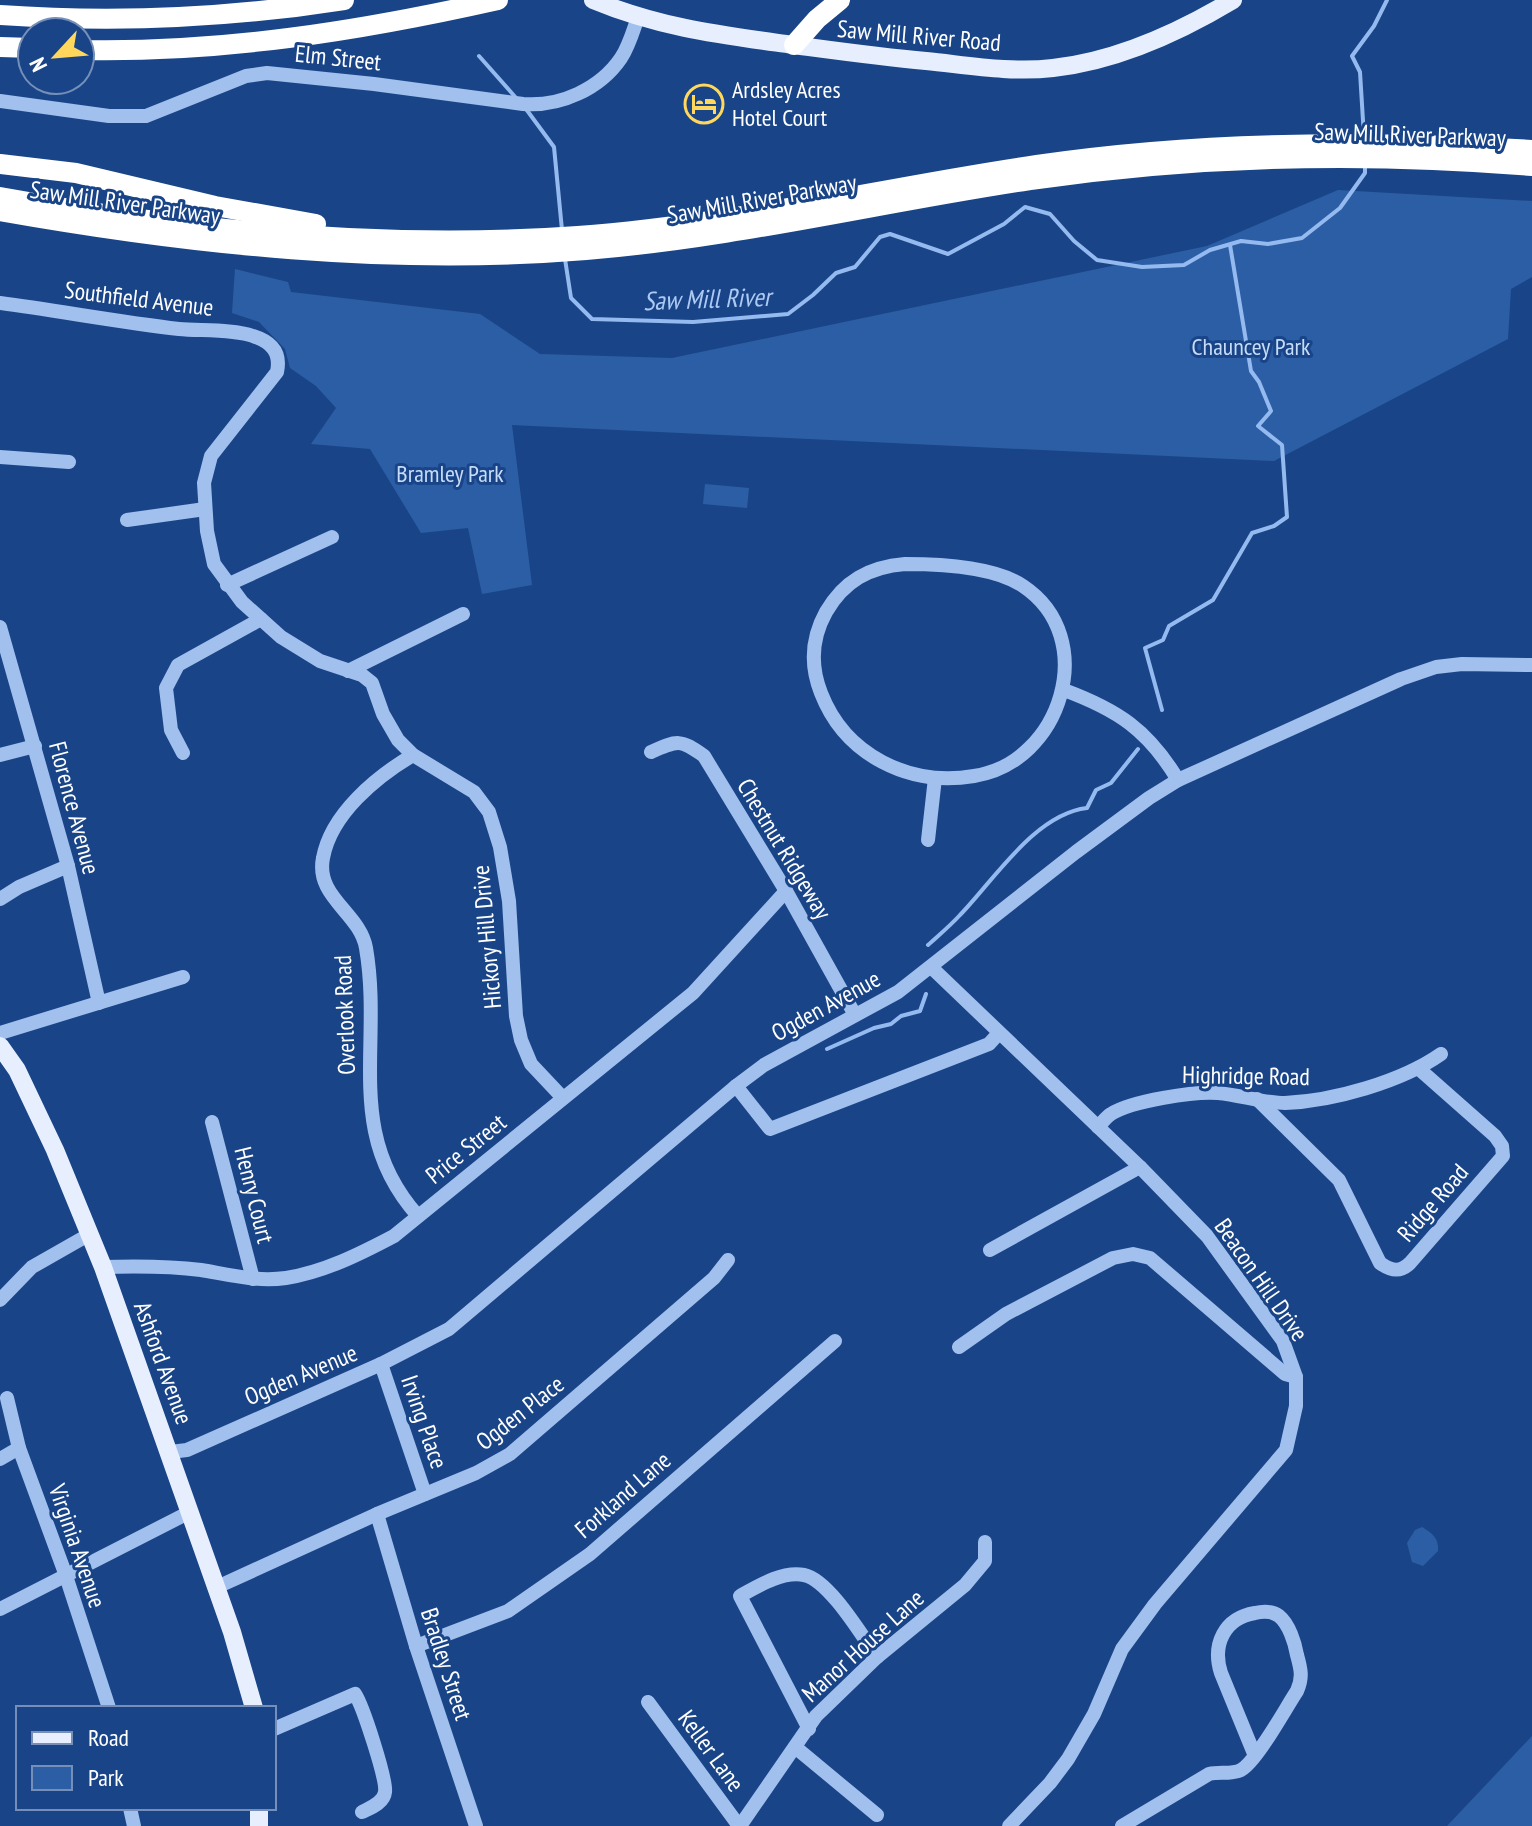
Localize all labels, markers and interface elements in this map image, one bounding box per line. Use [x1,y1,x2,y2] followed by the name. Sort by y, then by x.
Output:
[836,13,1002,58] street label: Saw Mill River Road
[16,16,96,96] north arrow
[294,38,383,77] street label: Elm Street
[23,53,53,76] text: N
[732,74,841,133] place label: Ardsley Acres Hotel Court
[683,83,725,125] hotel icon: Ardsley Acres Hotel Court
[1314,116,1506,153] street label: Saw Mill River Parkway
[665,167,859,230] street label: Saw Mill River Parkway
[28,174,222,231] street label: Saw Mill River Parkway
[63,274,215,323] street label: Southfield Avenue
[643,280,775,317] water label: Saw Mill River
[1192,331,1311,362] park label: Chauncey Park
[396,458,504,489] park label: Bramley Park
[42,738,107,878] street label: Florence Avenue
[730,773,839,925] street label: Chestnut Ridgeway
[465,864,508,1010] street label: Hickory Hill Drive
[327,955,362,1075] street label: Overlook Road
[766,963,886,1048] street label: Ogden Avenue
[1182,1059,1310,1092] street label: Highridge Road
[419,1106,513,1190] street label: Price Street
[228,1144,281,1247] street label: Henry Court
[1390,1157,1475,1248] street label: Ridge Road
[1208,1212,1315,1347] street label: Beacon Hill Drive
[127,1297,200,1428] street label: Ashford Avenue
[240,1337,362,1412] street label: Ogden Avenue
[469,1369,570,1457] street label: Ogden Place
[394,1371,455,1473] street label: Irving Place
[568,1445,677,1545] street label: Forkland Lane
[42,1479,113,1612] street label: Virginia Avenue
[795,1583,930,1709] street label: Manor House Lane
[414,1604,479,1724] street label: Bradley Street
[671,1704,751,1798] street label: Keller Lane
[16,1706,276,1810] legend
[88,1722,129,1753] text: Road
[88,1762,124,1793] text: Park

